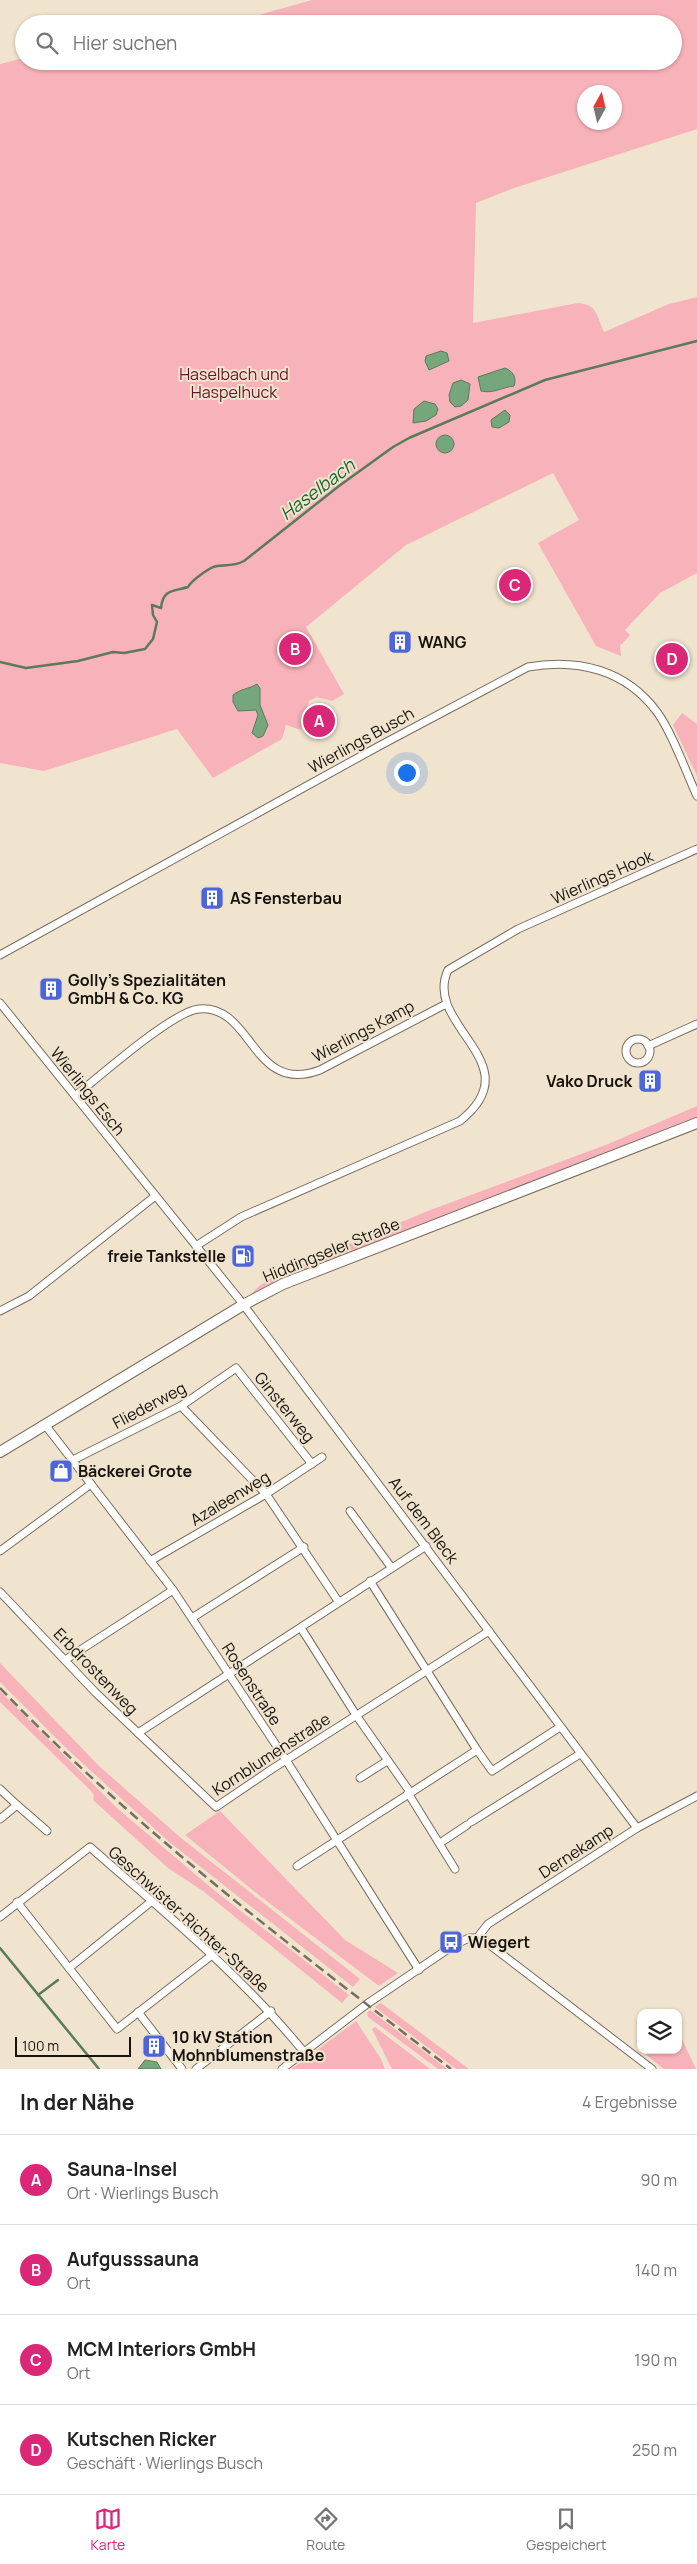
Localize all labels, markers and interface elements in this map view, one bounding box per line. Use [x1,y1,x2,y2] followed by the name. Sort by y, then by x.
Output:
[15,15,682,70] search box
[33,29,61,57] icon: search
[73,30,177,56] text: Hier suchen
[577,85,622,130] north arrow
[179,363,289,403] park label: Haselbach und Haspelhuck
[275,452,360,525] water label: Haselbach
[499,566,531,604] pin: C
[387,629,413,655] building icon: WANG
[279,630,311,668] pin: B
[418,631,467,653] place label: WANG
[656,640,688,678] pin: D
[303,702,335,740] pin: A
[304,702,418,778] street label: Wierlings Busch
[394,760,420,786] your location
[548,844,657,909] street label: Wierlings Hook
[199,885,225,911] building icon: AS Fensterbau
[230,887,342,909] place label: AS Fensterbau
[68,969,226,1009] place label: Golly's Spezialitäten GmbH & Co. KG
[38,976,64,1002] building icon: Golly's Spezialitäten GmbH & Co. KG
[308,995,418,1067] street label: Wierlings Kamp
[46,1042,130,1140] street label: Wierlings Esch
[637,1068,663,1094] building icon: Vako Druck
[546,1070,632,1092] place label: Vako Druck
[259,1213,403,1287] street label: Hiddingseler Straße
[230,1243,256,1269] fuel station icon: freie Tankstelle
[107,1245,226,1267] place label: freie Tankstelle
[250,1367,320,1447] street label: Ginsterweg
[108,1376,190,1434] street label: Fliederweg
[48,1458,74,1484] shop icon: Bäckerei Grote
[78,1460,192,1482] place label: Bäckerei Grote
[186,1466,274,1530] street label: Azaleenweg
[384,1472,465,1569] street label: Auf dem Bleck
[49,1623,143,1719] street label: Erbdrostenweg
[217,1638,287,1730] street label: Rosenstraße
[208,1708,334,1800] street label: Kornblumenstraße
[535,1819,617,1883] street label: Dernekamp
[104,1841,274,1997] street label: Geschwister-Richter-Straße
[438,1929,464,1955] bus stop icon: Wiegert
[468,1931,530,1953] place label: Wiegert
[637,2009,682,2054] map controls
[637,2009,682,2054] button: layers
[172,2026,325,2066] place label: 10 kV Station Mohnblumenstraße
[141,2033,167,2059] building icon: 10 kV Station Mohnblumenstraße
[15,2034,131,2057] scale bar
[22,2036,59,2055] text: 100 m
[20,2088,134,2116] text: In der Nähe
[582,2091,677,2113] text: 4 Ergebnisse
[67,2156,177,2182] text: Sauna-Insel
[31,2169,41,2191] text: A
[641,2169,677,2191] text: 90 m
[67,2182,218,2204] text: Ort · Wierlings Busch
[67,2246,199,2272] text: Aufgusssauna
[31,2259,41,2281] text: B
[635,2259,677,2281] text: 140 m
[67,2272,91,2294] text: Ort
[67,2336,256,2362] text: MCM Interiors GmbH
[30,2349,42,2371] text: C
[634,2349,677,2371] text: 190 m
[67,2362,91,2384] text: Ort
[67,2426,217,2452] text: Kutschen Ricker
[30,2439,42,2461] text: D
[632,2439,677,2461] text: 250 m
[67,2452,263,2474] text: Geschäft · Wierlings Busch
[91,2505,125,2554] tab: Karte
[306,2505,345,2554] tab: Route
[526,2505,606,2554] tab: Gespeichert

